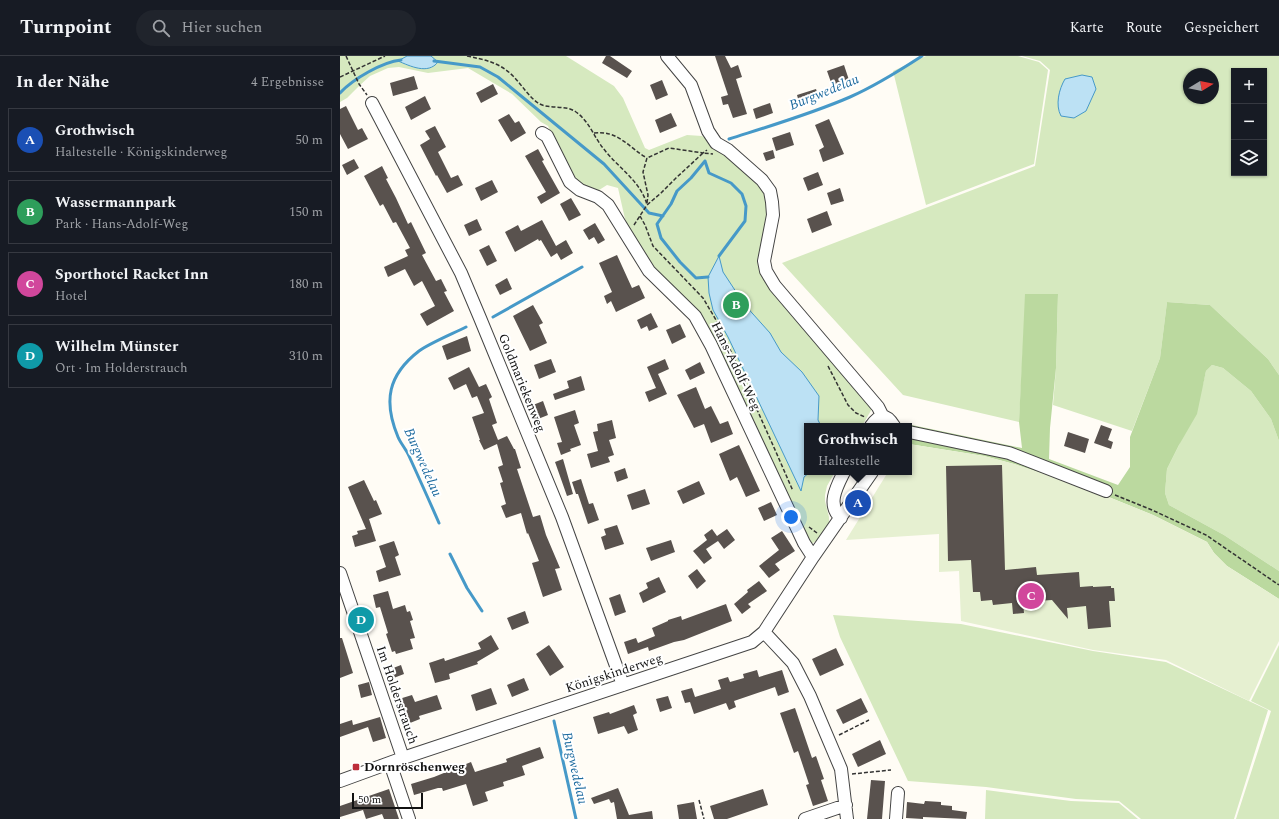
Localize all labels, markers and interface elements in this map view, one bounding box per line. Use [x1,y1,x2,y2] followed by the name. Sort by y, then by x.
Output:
[136,10,416,46] search box
[20,13,112,42] text: Turnpoint
[182,16,262,39] text: Hier suchen
[150,17,172,39] icon: search
[1070,17,1104,38] text: Karte
[1126,17,1162,38] text: Route
[1184,17,1259,38] text: Gespeichert
[786,68,863,116] water label: Burgwedelau
[1183,68,1219,104] north arrow
[1231,68,1267,176] map controls
[1231,68,1267,104] button: +
[16,69,109,95] text: In der Nähe
[251,72,324,92] text: 4 Ergebnisse
[1231,104,1267,140] button: −
[55,119,135,142] text: Grothwisch
[25,130,35,150] text: A
[296,130,323,150] text: 50 m
[1231,140,1267,176] button: layers
[55,142,227,162] text: Haltestelle · Königskinderweg
[55,191,176,214] text: Wassermannpark
[25,202,35,222] text: B
[289,202,323,222] text: 150 m
[55,214,188,234] text: Park · Hans-Adolf-Weg
[55,263,209,286] text: Sporthotel Racket Inn
[25,274,35,294] text: C
[289,274,323,294] text: 180 m
[55,286,87,306] text: Hotel
[723,290,749,320] pin: B
[706,318,766,414] street label: Hans-Adolf-Weg
[493,331,551,435] street label: Goldmariekenweg
[55,335,178,358] text: Wilhelm Münster
[25,346,35,366] text: D
[289,346,323,366] text: 310 m
[55,358,188,378] text: Ort · Im Holderstrauch
[804,423,912,475] popup
[398,424,448,501] water label: Burgwedelau
[818,428,898,451] text: Grothwisch
[818,451,880,471] text: Haltestelle
[845,488,871,518] pin: A
[781,507,801,527] your location
[1018,581,1044,611] pin: C
[348,605,374,635] pin: D
[371,643,423,747] street label: Im Holderstrauch
[563,648,665,698] street label: Königskinderweg
[556,730,594,807] water label: Burgwedelau
[364,757,465,777] place label: Dornröschenweg
[351,762,361,772] marker: Dornröschenweg
[352,791,423,810] scale bar
[358,791,381,808] text: 50 m

